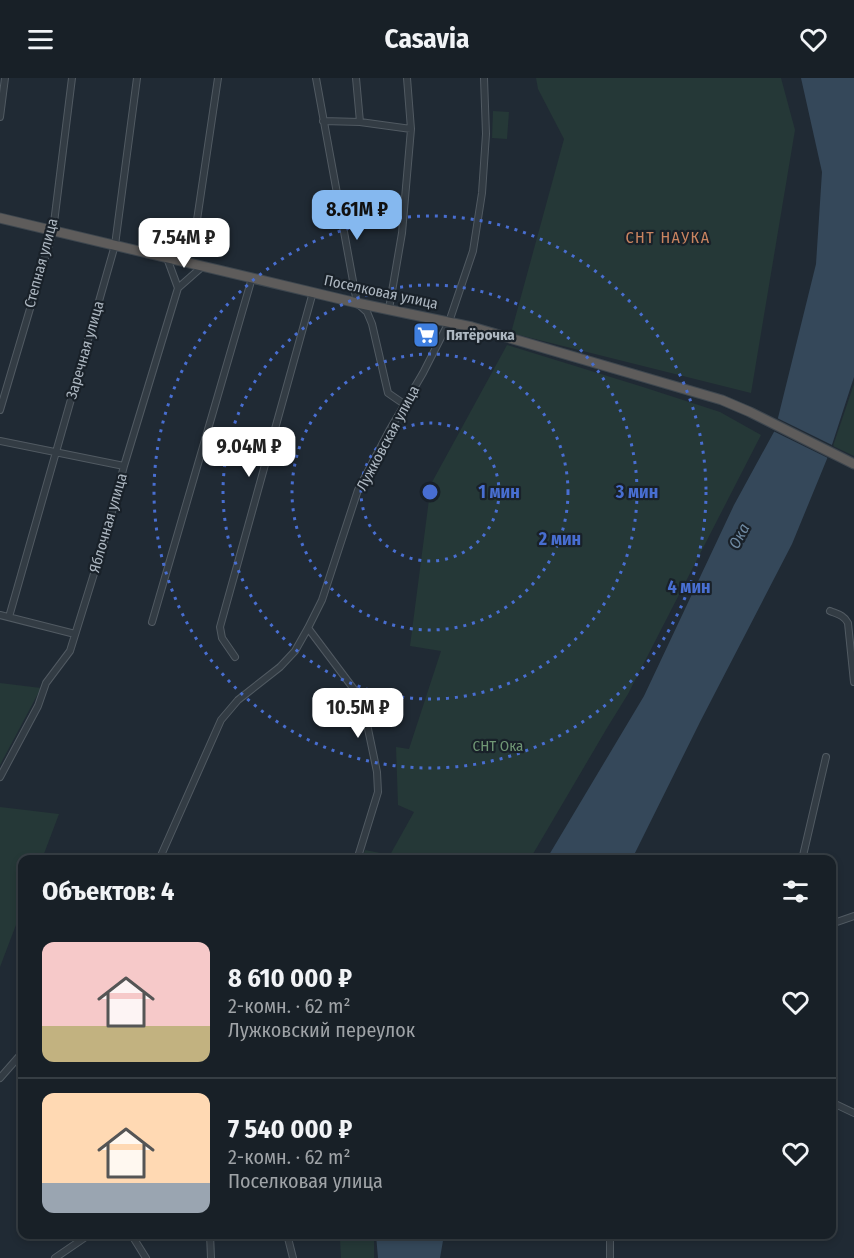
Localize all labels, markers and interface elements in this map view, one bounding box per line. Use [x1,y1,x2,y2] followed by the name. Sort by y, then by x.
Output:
[24,23,57,56] icon: menu
[385,23,469,55] text: Casavia
[797,23,830,56] icon: heart
[302,190,412,241] pin: 8.61M ₽
[326,197,388,221] text: 8.61M ₽
[20,216,62,310] street label: Степная улица
[129,218,239,269] pin: 7.54M ₽
[153,225,215,249] text: 7.54M ₽
[625,228,711,247] district label: СНТ НАУКА
[322,271,440,313] street label: Поселковая улица
[62,299,108,401] street label: Заречная улица
[411,320,441,350] supermarket icon: Пятёрочка
[446,326,515,344] place label: Пятёрочка
[353,382,423,494] street label: Лужковская улица
[194,427,304,478] pin: 9.04M ₽
[216,434,282,458] text: 9.04M ₽
[85,471,131,575] street label: Яблочная улица
[478,481,520,503] text: 1 мин
[615,481,658,503] text: 3 мин
[420,482,440,502] centre of rings
[725,520,753,552] water label: Ока
[538,528,581,550] text: 2 мин
[667,576,711,598] text: 4 мин
[303,688,413,739] pin: 10.5M ₽
[326,695,390,719] text: 10.5M ₽
[473,737,523,755] park label: СНТ Ока
[779,875,812,908] icon: filters
[42,876,174,907] text: Объектов: 4
[228,963,352,994] text: 8 610 000 ₽
[90,966,162,1038] icon: home
[779,986,812,1019] icon: heart
[228,994,350,1018] text: 2-комн. · 62 m²
[228,1018,415,1042] text: Лужковский переулок
[228,1114,352,1145] text: 7 540 000 ₽
[90,1117,162,1189] icon: home
[779,1137,812,1170] icon: heart
[228,1145,350,1169] text: 2-комн. · 62 m²
[228,1169,383,1193] text: Поселковая улица

